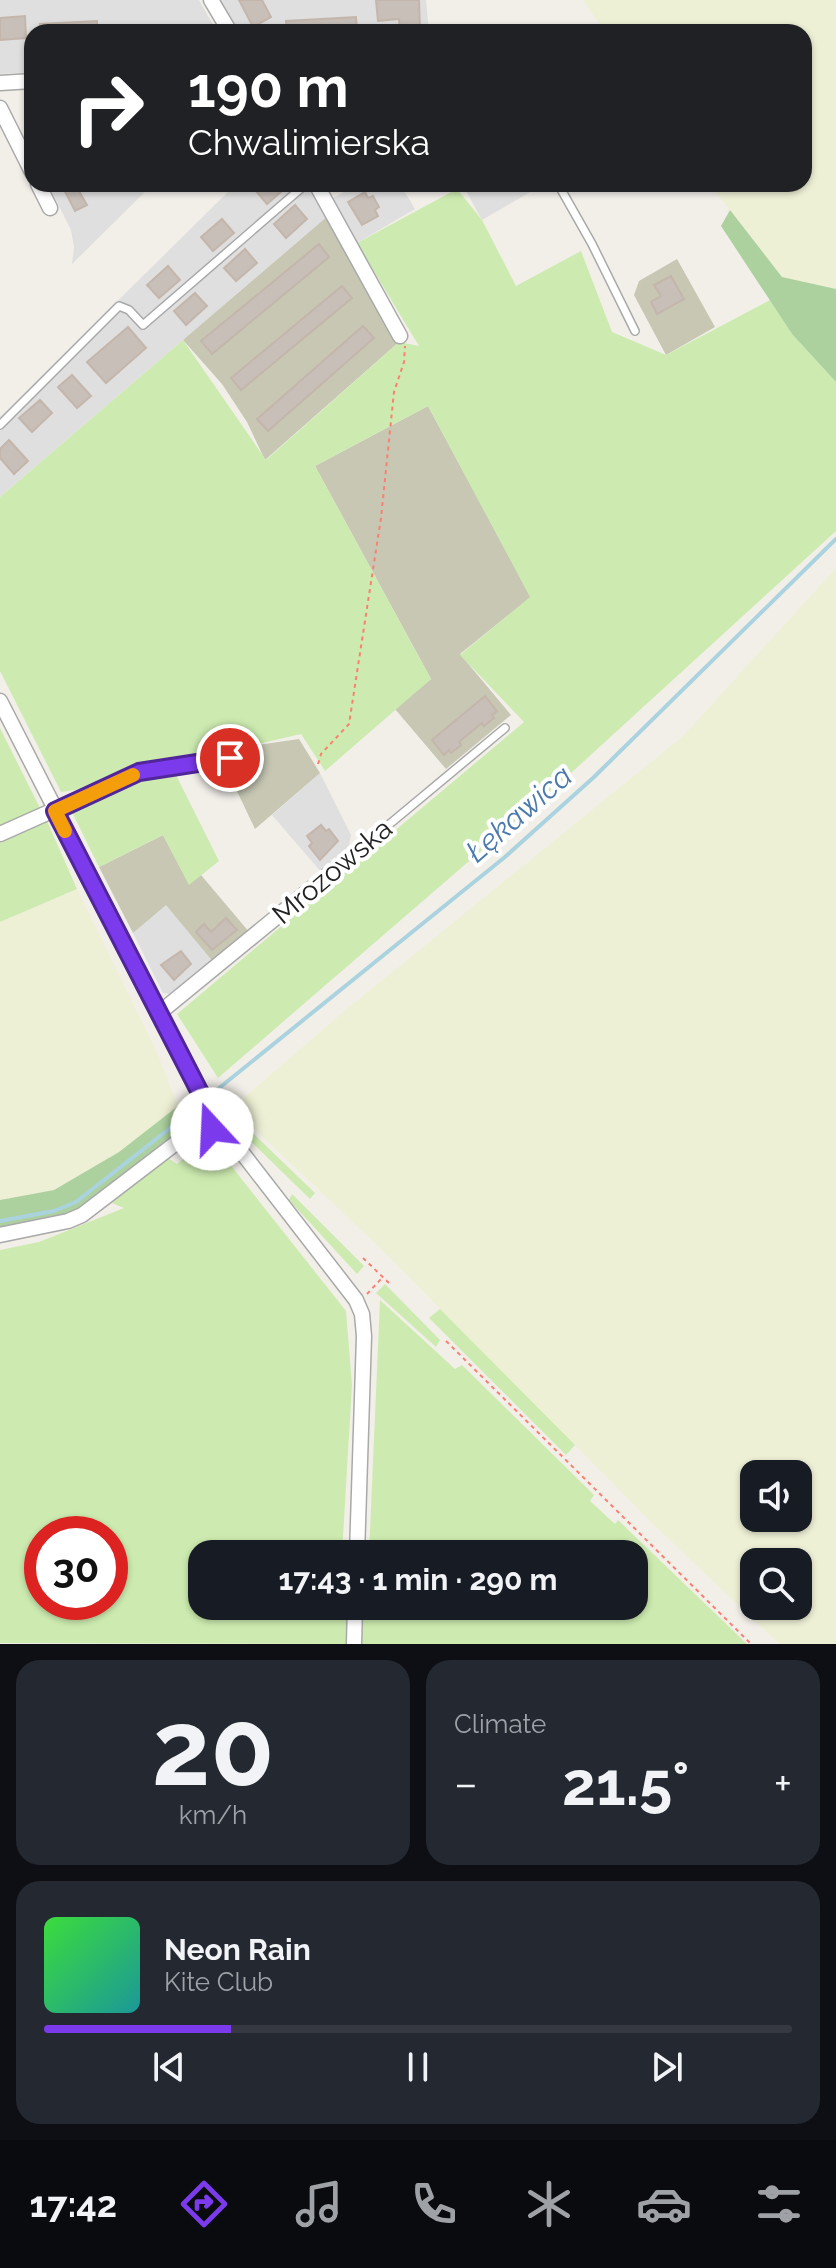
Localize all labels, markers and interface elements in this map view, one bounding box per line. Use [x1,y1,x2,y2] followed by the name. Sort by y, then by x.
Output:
[188,54,349,120] text: 190 m
[56,56,160,160] icon: right
[188,121,430,163] text: Chwalimierska
[196,724,264,792] pin
[208,736,252,780] icon: arrive
[459,758,579,869] water label: Łękawica
[266,812,399,931] street label: Mrozowska
[170,1087,254,1171] position arrow
[740,1460,812,1620] map controls
[740,1460,812,1532] button: sound
[24,1516,128,1620] speed limit sign: 30
[740,1548,812,1620] button: search
[278,1562,558,1597] text: 17:43 · 1 min · 290 m
[152,1687,274,1809] text: 20
[454,1709,546,1739] text: Climate
[562,1749,689,1819] text: 21.5°
[454,1758,478,1809] text: −
[774,1758,792,1809] text: +
[179,1800,247,1830] text: km/h
[164,1932,311,1967] text: Neon Rain
[164,1967,273,1997] text: Kite Club
[147,2045,191,2089] icon: previous
[396,2045,440,2089] icon: pause
[645,2045,689,2089] icon: next
[176,2176,232,2232] icon: directions
[291,2176,347,2232] icon: music
[406,2176,462,2232] icon: phone
[521,2176,577,2232] icon: climate
[636,2176,692,2232] icon: car
[751,2176,807,2232] icon: filters
[29,2183,117,2225] text: 17:42

